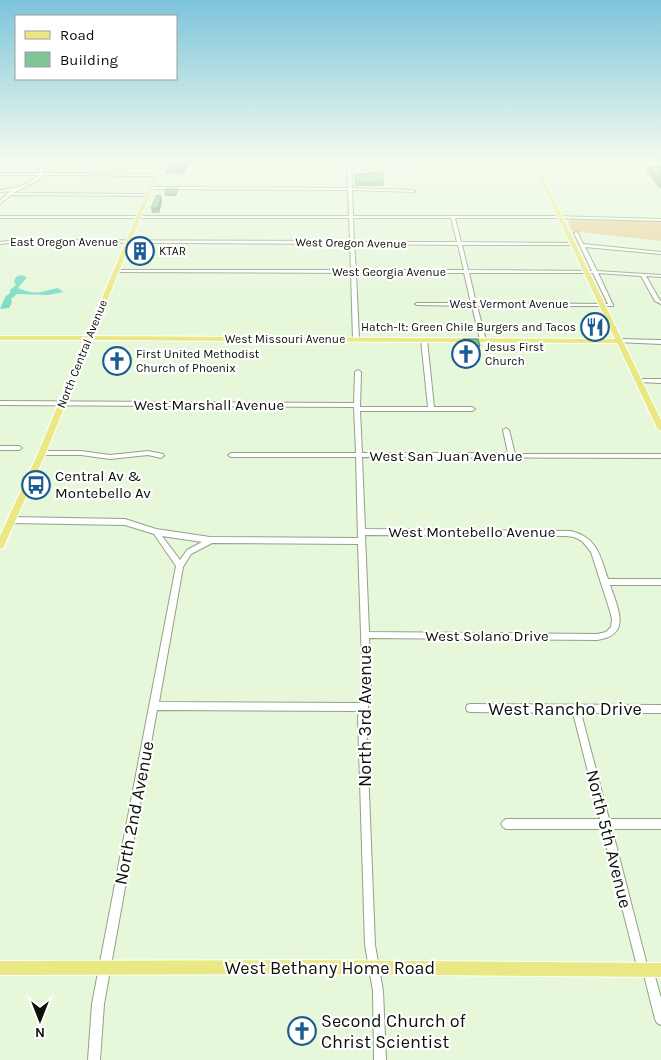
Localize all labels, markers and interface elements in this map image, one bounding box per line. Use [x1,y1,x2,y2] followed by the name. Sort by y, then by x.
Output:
[15,15,178,80] legend
[60,26,95,44] text: Road
[60,51,118,69] text: Building
[10,235,118,249] street label: East Oregon Avenue
[295,235,407,251] street label: West Oregon Avenue
[125,236,155,266] building icon: KTAR
[159,244,186,258] place label: KTAR
[332,265,446,279] street label: West Georgia Avenue
[450,297,568,311] street label: West Vermont Avenue
[54,298,110,410] street label: North Central Avenue
[580,312,610,342] restaurant icon: Hatch-It: Green Chile Burgers and Tacos
[361,320,576,334] place label: Hatch-It: Green Chile Burgers and Tacos
[225,332,345,346] street label: West Missouri Avenue
[451,339,481,369] church icon: Jesus First Church
[485,340,544,368] place label: Jesus First Church
[102,346,132,376] church icon: First United Methodist Church of Phoenix
[136,347,260,375] place label: First United Methodist Church of Phoenix
[134,396,284,414] street label: West Marshall Avenue
[369,447,523,465] street label: West San Juan Avenue
[55,467,151,502] place label: Central Av & Montebello Av
[21,470,51,500] bus stop icon: Central Av & Montebello Av
[388,523,556,541] street label: West Montebello Avenue
[425,627,549,645] street label: West Solano Drive
[354,645,376,787] street label: North 3rd Avenue
[488,698,642,720] street label: West Rancho Drive
[109,739,159,887] street label: North 2nd Avenue
[581,768,637,910] street label: North 5th Avenue
[225,957,435,979] street label: West Bethany Home Road
[15,995,65,1045] north arrow
[321,1010,467,1053] place label: Second Church of Christ Scientist
[287,1016,317,1046] church icon: Second Church of Christ Scientist
[35,1024,45,1041] text: N

